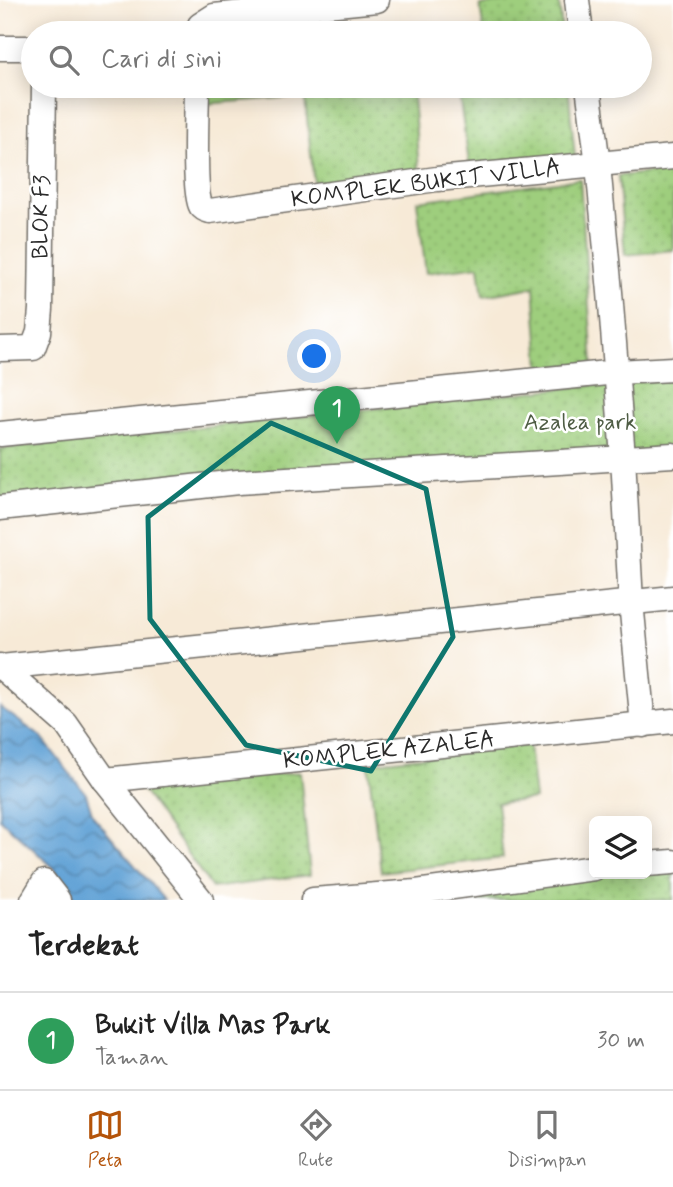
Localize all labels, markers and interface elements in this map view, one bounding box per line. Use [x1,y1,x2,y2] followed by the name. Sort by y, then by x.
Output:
[21,21,652,98] search box
[45,41,83,79] icon: search
[101,43,222,77] text: Cari di sini
[290,153,562,215] street label: KOMPLEK BUKIT VILLA
[26,175,58,259] street label: BLOK F3
[297,339,331,373] your location
[314,386,360,444] pin: 1
[524,408,636,438] park label: Azalea park
[282,725,496,777] street label: KOMPLEK AZALEA
[589,816,652,879] map controls
[589,816,652,879] button: layers
[28,926,139,965] text: Terdekat
[95,1009,330,1043] text: Bukit Villa Mas Park
[46,1026,56,1056] text: 1
[597,1026,645,1056] text: 30 m
[95,1043,168,1073] text: Taman
[86,1106,124,1173] tab: Peta
[297,1106,335,1173] tab: Rute
[507,1106,587,1173] tab: Disimpan

